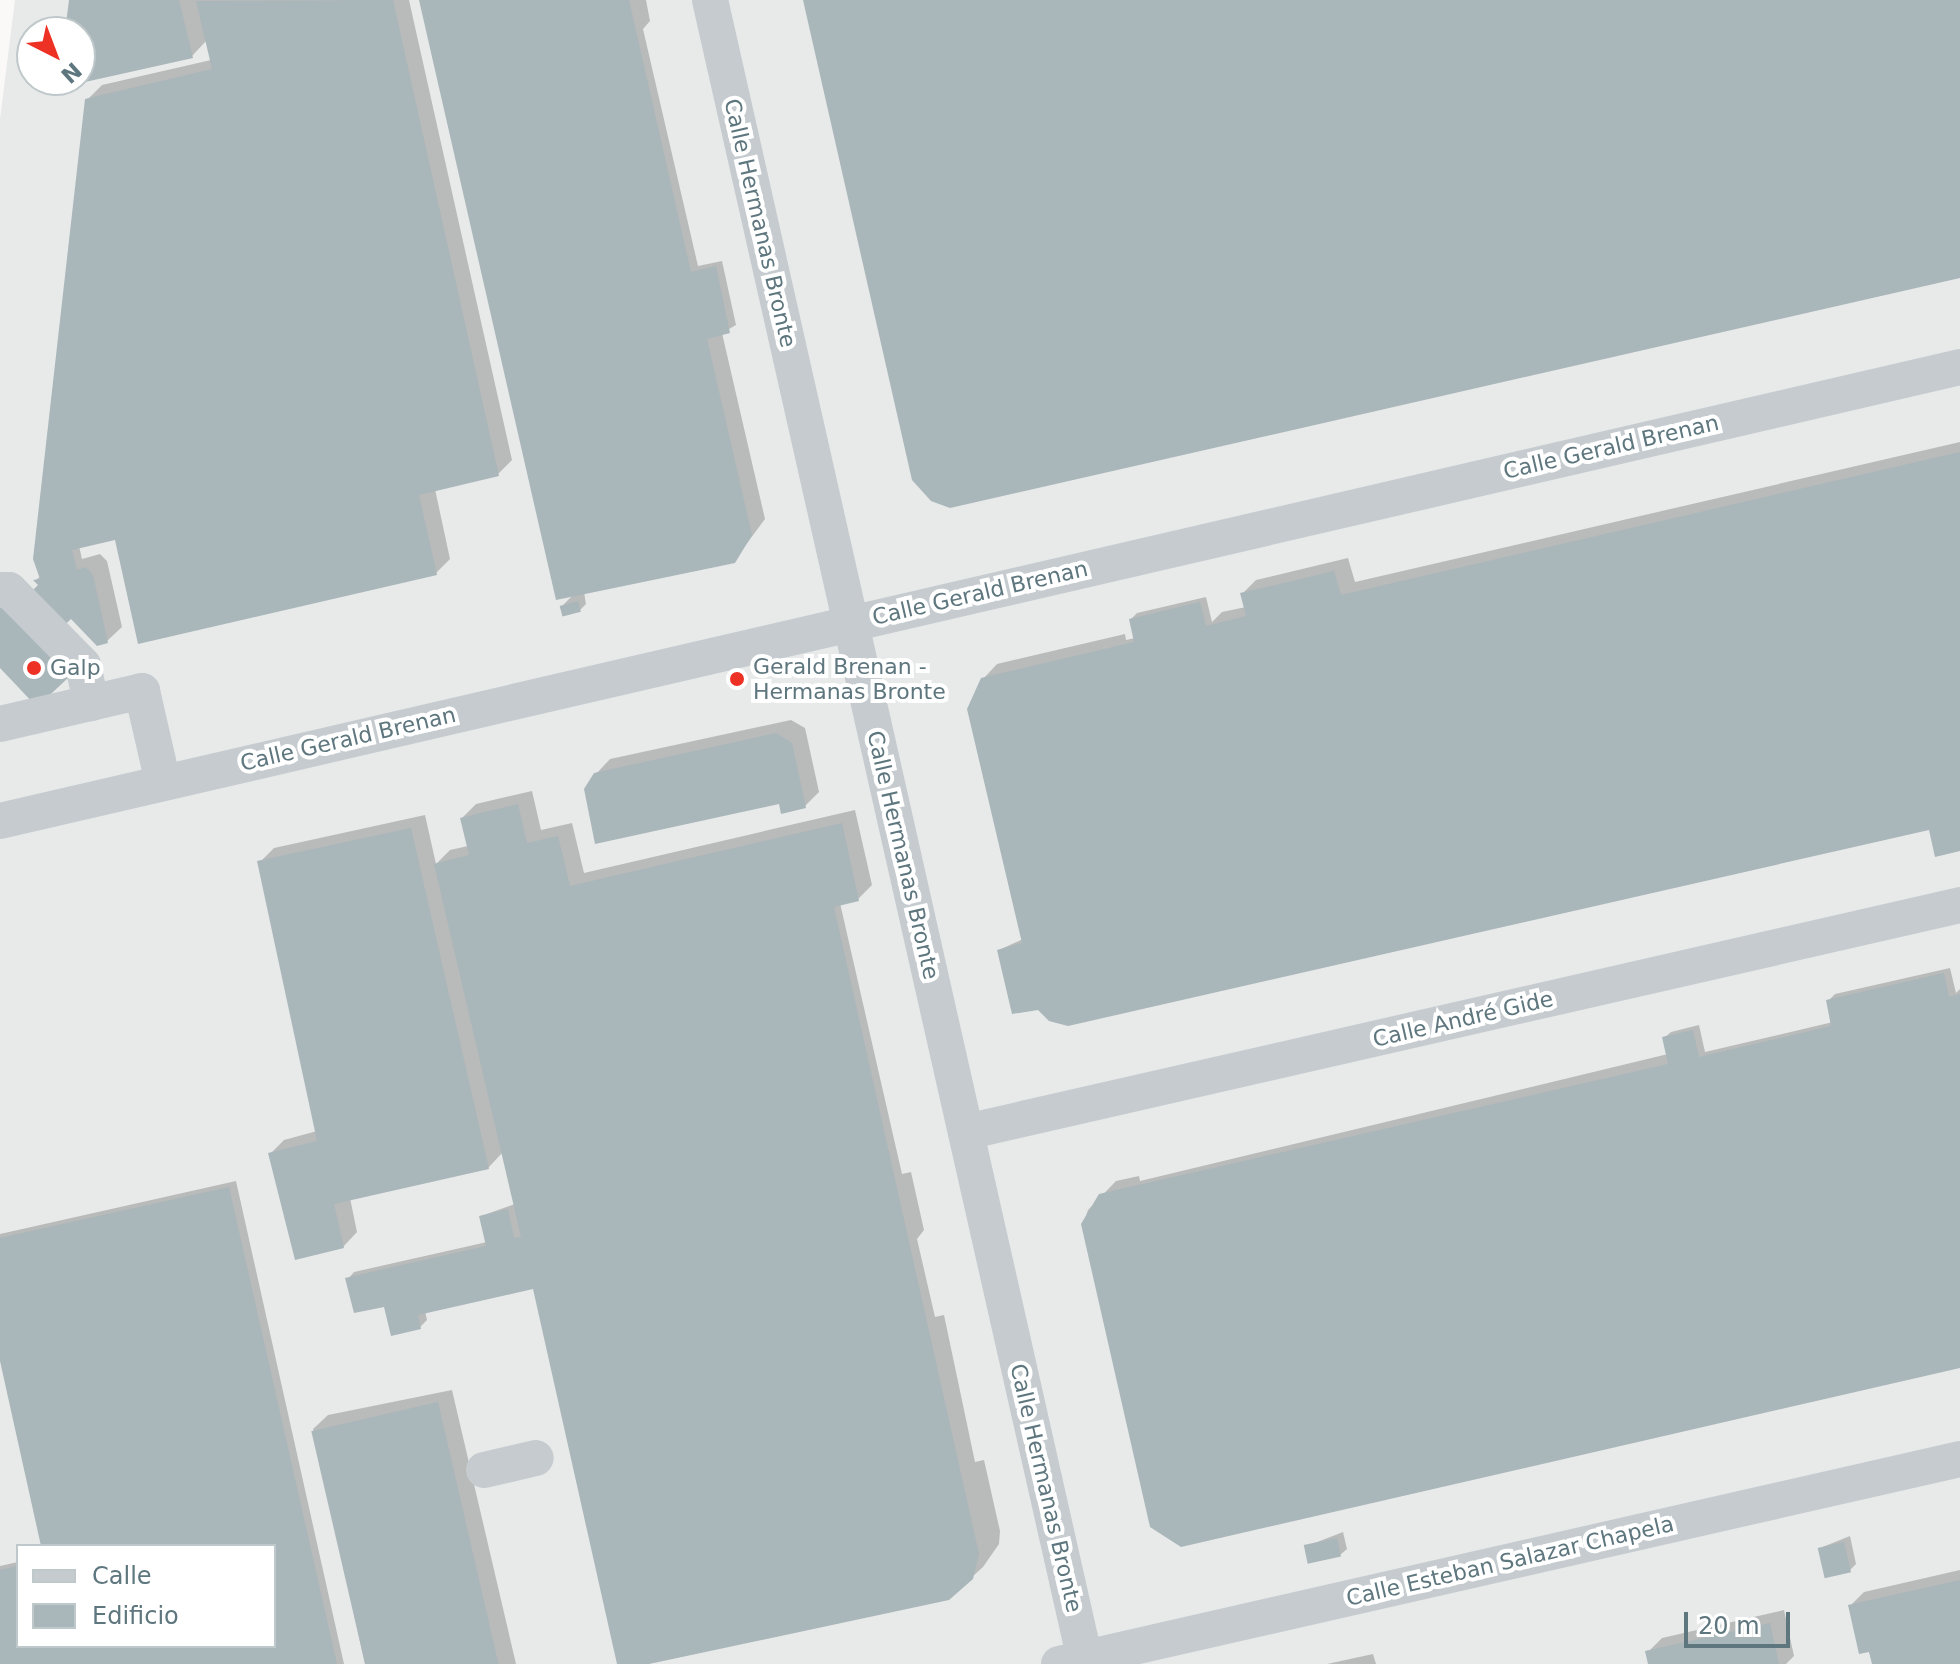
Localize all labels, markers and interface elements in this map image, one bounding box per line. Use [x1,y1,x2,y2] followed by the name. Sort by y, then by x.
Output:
[16,16,96,96] north arrow
[56,57,86,88] text: N
[719,96,801,350] street label: Calle Hermanas Bronte
[1501,409,1721,485] street label: Calle Gerald Brenan
[870,555,1090,631] street label: Calle Gerald Brenan
[753,653,946,704] place label: Gerald Brenan - Hermanas Bronte
[50,655,101,681] place label: Galp
[25,659,43,677] marker: Galp
[728,670,746,688] marker: Gerald Brenan - Hermanas Bronte
[238,701,458,777] street label: Calle Gerald Brenan
[862,728,944,982] street label: Calle Hermanas Bronte
[1370,985,1556,1053] street label: Calle André Gide
[1005,1361,1087,1615] street label: Calle Hermanas Bronte
[1344,1510,1676,1612] street label: Calle Esteban Salazar Chapela
[16,1544,276,1648] legend
[92,1562,152,1590] text: Calle
[1688,1596,1794,1646] scale bar
[92,1602,179,1630] text: Edificio
[1698,1612,1760,1640] text: 20 m

